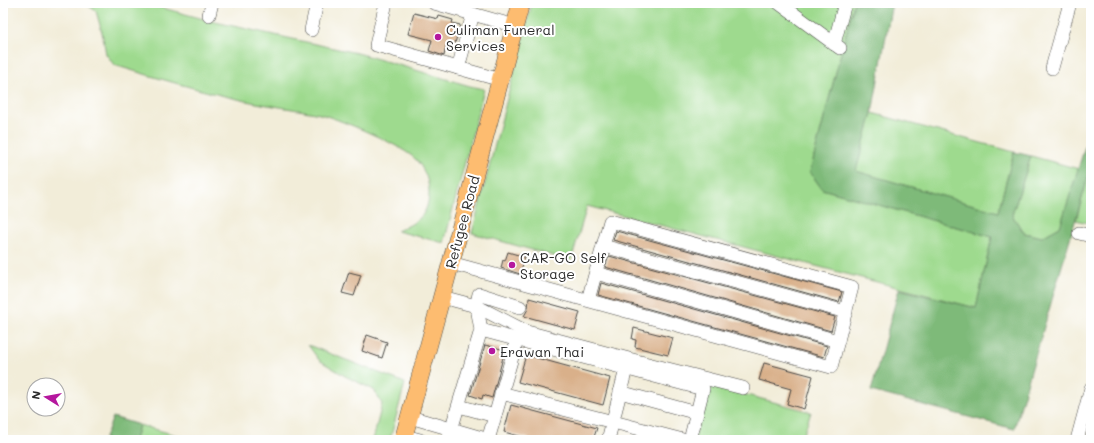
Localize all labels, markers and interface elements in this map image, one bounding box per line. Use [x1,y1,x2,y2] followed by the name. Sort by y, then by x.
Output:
[446,20,555,55] place label: Culiman Funeral Services
[433,32,443,42] marker: Culiman Funeral Services
[440,173,484,271] street label: Refugee Road
[520,248,607,283] place label: CAR-GO Self Storage
[507,260,517,270] marker: CAR-GO Self Storage
[500,342,584,361] place label: Erawan Thai
[487,346,497,356] marker: Erawan Thai
[26,377,66,417] north arrow
[28,389,44,401] text: N

